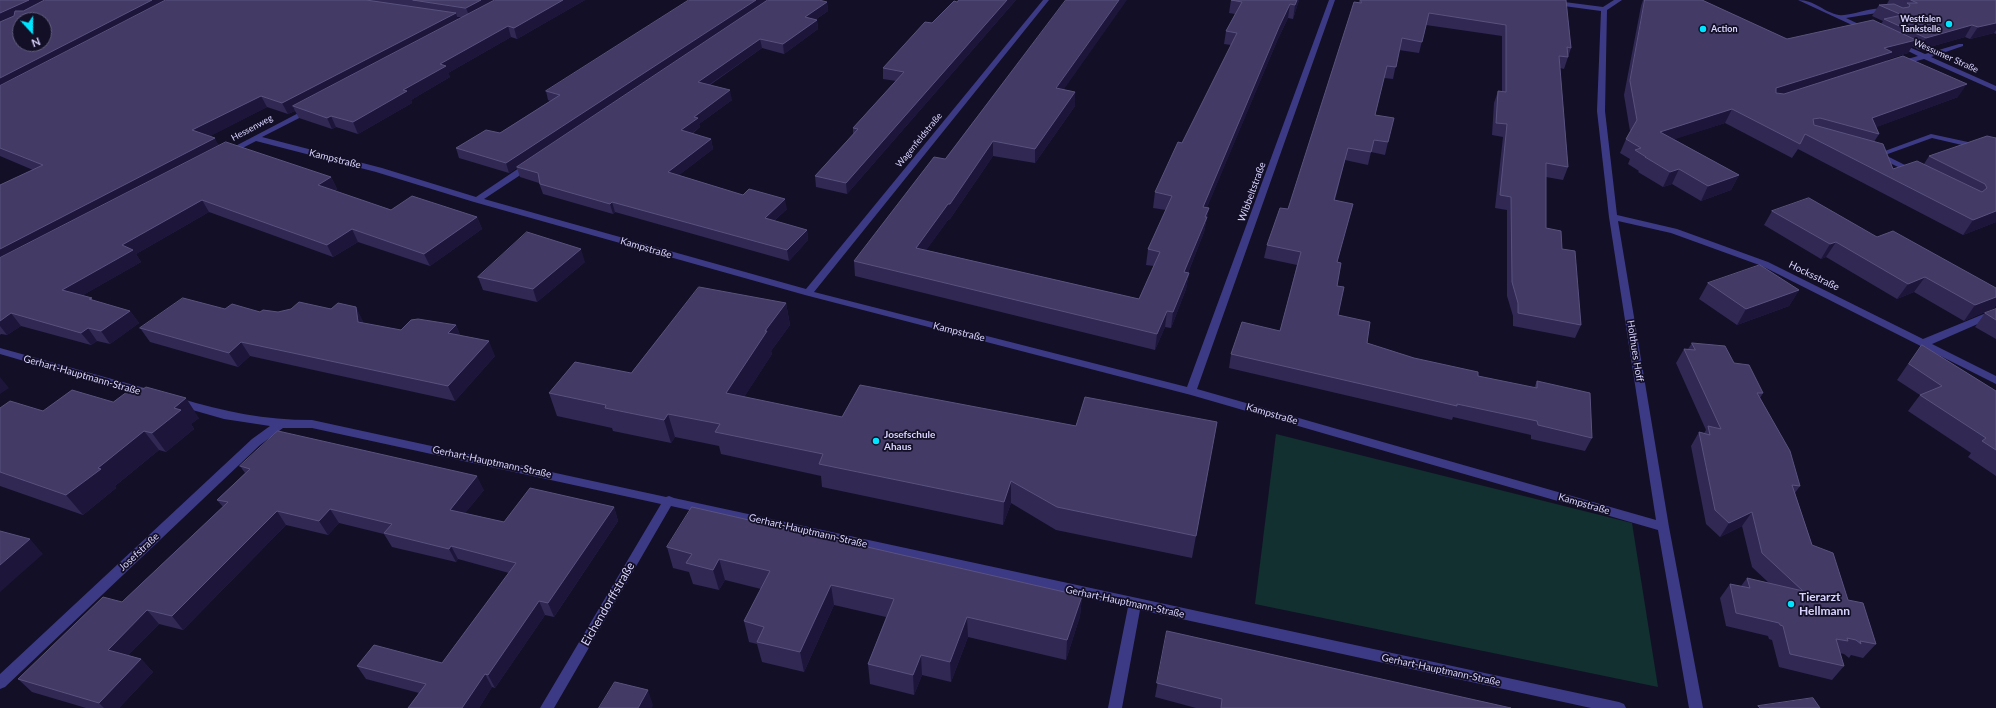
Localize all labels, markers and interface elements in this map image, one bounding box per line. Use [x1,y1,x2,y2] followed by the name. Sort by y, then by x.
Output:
[12,12,52,52] north arrow
[1900,14,1941,35] place label: Westfalen Tankstelle
[1944,19,1954,29] marker: Westfalen Tankstelle
[1698,24,1708,34] marker: Action
[1711,24,1738,34] place label: Action
[30,35,42,50] text: N
[1912,37,1980,75] street label: Wessumer Straße
[894,110,944,170] street label: Wagenfeldstraße
[229,113,275,143] street label: Hessenweg
[308,147,362,171] street label: Kampstraße
[1236,161,1268,223] street label: Wibbeltstraße
[619,235,673,261] street label: Kampstraße
[1787,259,1841,293] street label: Hocksstraße
[1624,319,1646,383] street label: Holthues Hoff
[932,320,986,344] street label: Kampstraße
[22,353,142,397] street label: Gerhart-Hauptmann-Straße
[1245,401,1299,427] street label: Kampstraße
[884,429,935,452] place label: Josefschule Ahaus
[871,436,881,446] marker: Josefschule Ahaus
[431,444,553,480] street label: Gerhart-Hauptmann-Straße
[1557,491,1611,517] street label: Kampstraße
[748,512,868,550] street label: Gerhart-Hauptmann-Straße
[117,530,161,574] street label: Josefstraße
[578,560,638,648] street label: Eichendorffstraße
[1064,584,1186,620] street label: Gerhart-Hauptmann-Straße
[1799,590,1850,618] place label: Tierarzt Hellmann
[1786,599,1796,609] marker: Tierarzt Hellmann
[1380,652,1502,688] street label: Gerhart-Hauptmann-Straße

